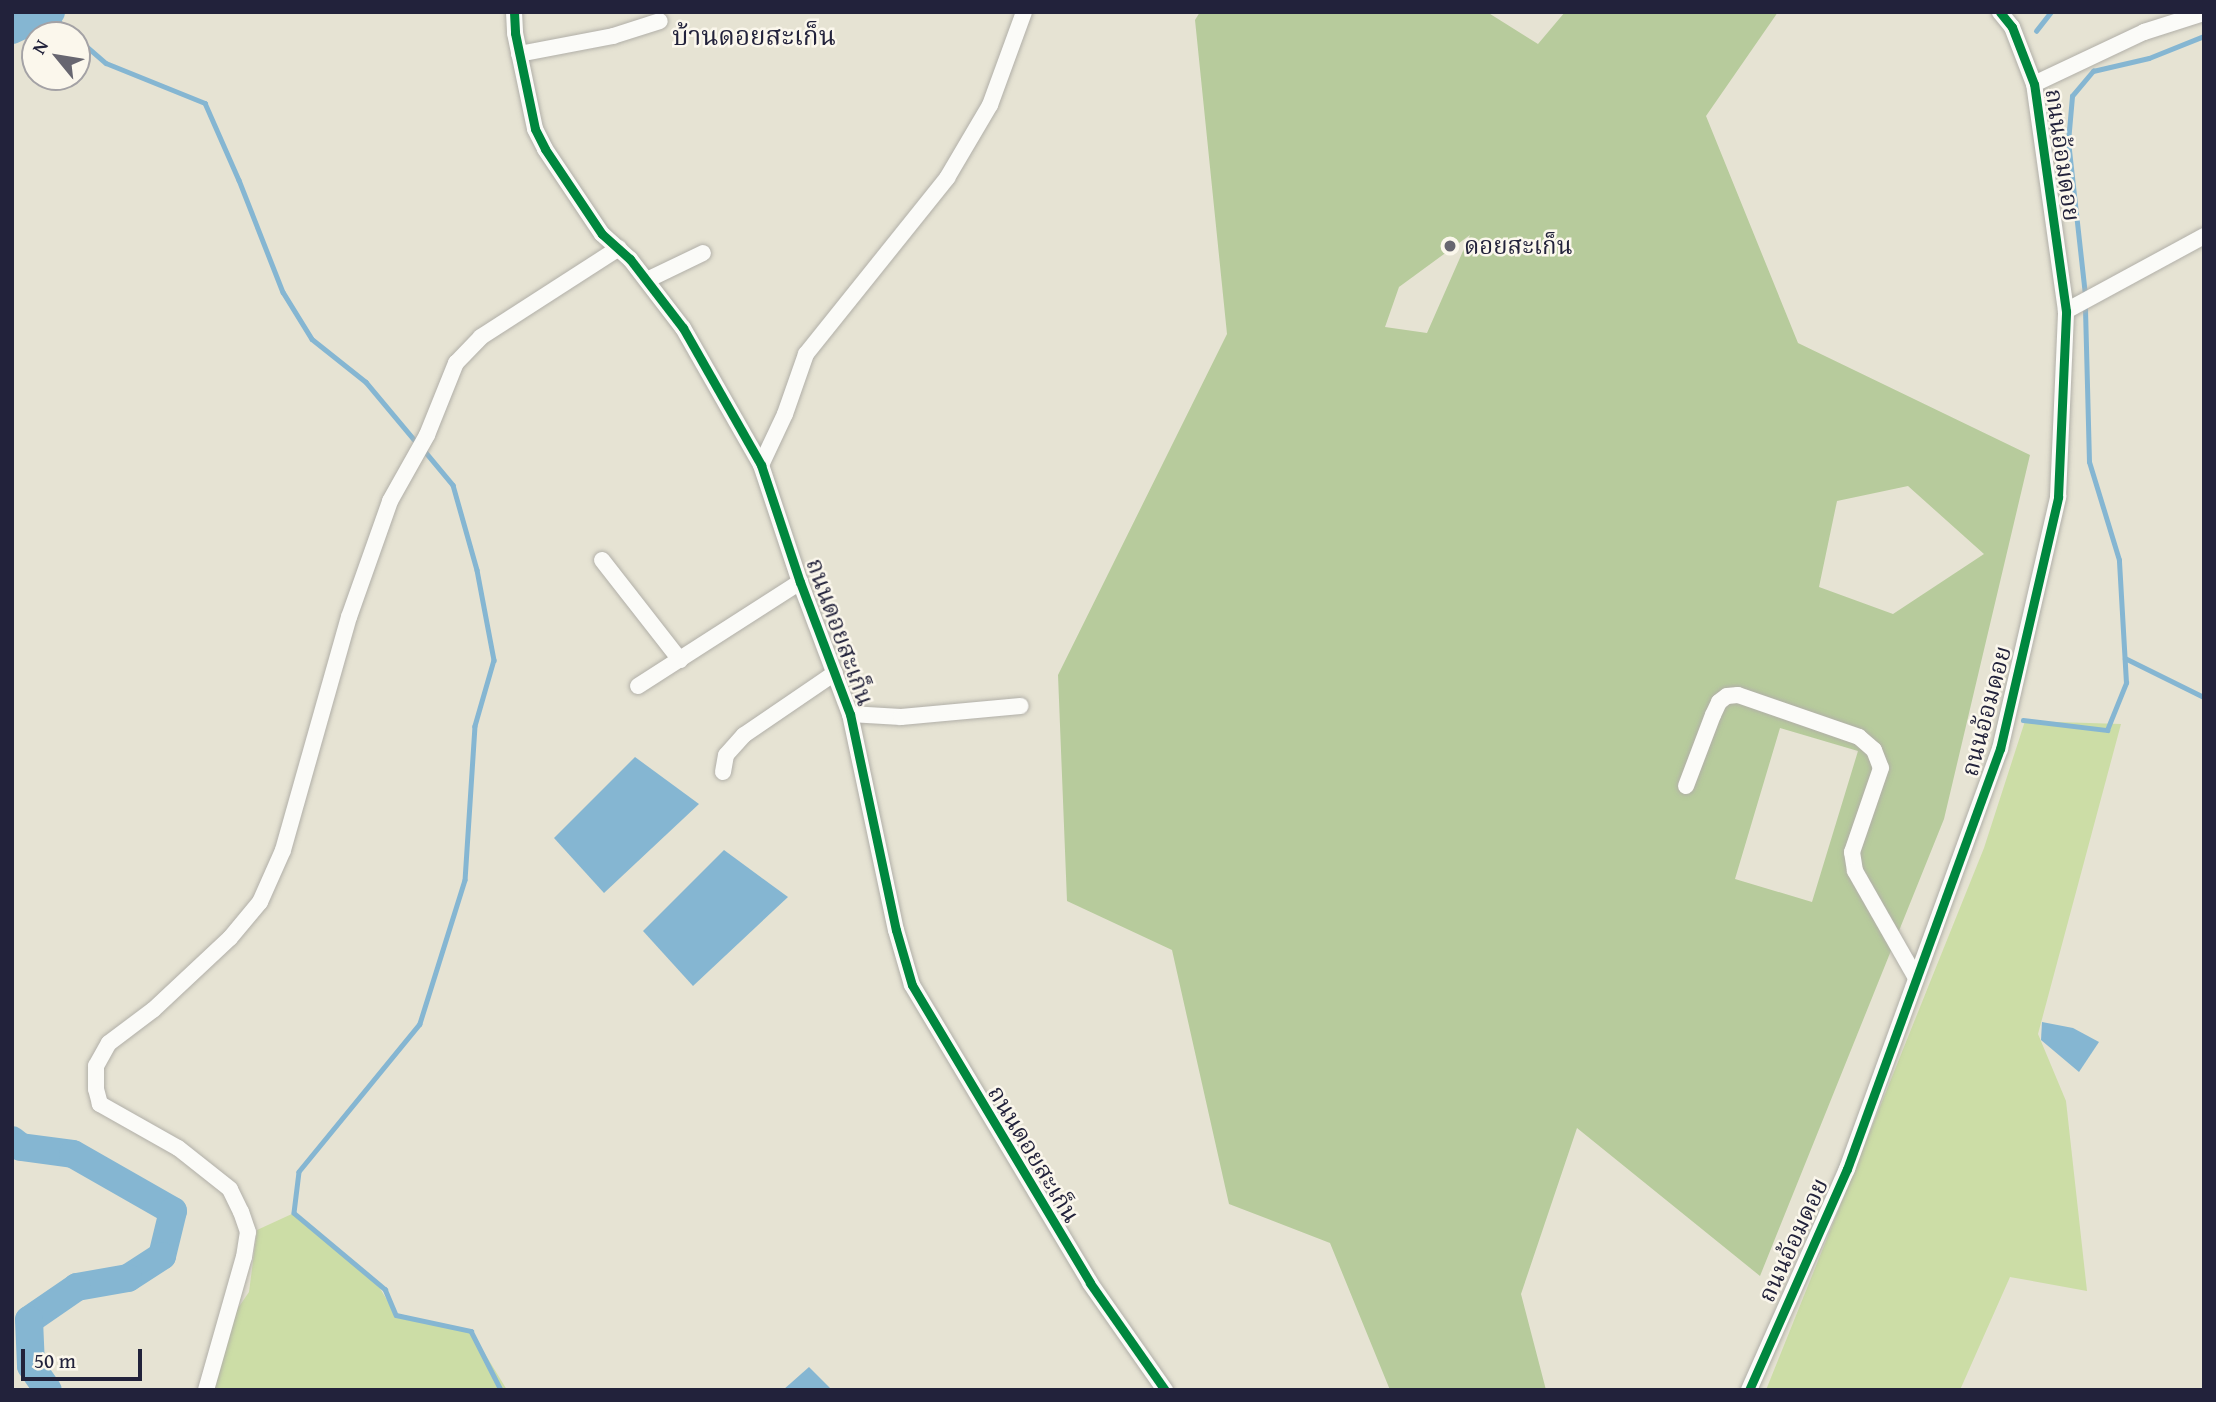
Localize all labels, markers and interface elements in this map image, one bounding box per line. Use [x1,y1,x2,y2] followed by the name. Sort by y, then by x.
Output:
[672,20,836,52] district label: บ้านดอยสะเก็น
[21,21,91,91] north arrow
[24,34,55,59] text: N
[2039,87,2087,223] street label: ถนนอ้อมดอย
[1464,232,1573,260] place label: ดอยสะเก็น
[1442,238,1458,254] marker: ดอยสะเก็น
[800,554,880,710] street label: ถนนดอยสะเก็น
[1955,643,2017,779] street label: ถนนอ้อมดอย
[982,1080,1086,1228] street label: ถนนดอยสะเก็น
[1752,1173,1834,1307] street label: ถนนอ้อมดอย
[24,1336,145,1380] scale bar
[34,1345,76,1376] text: 50 m

